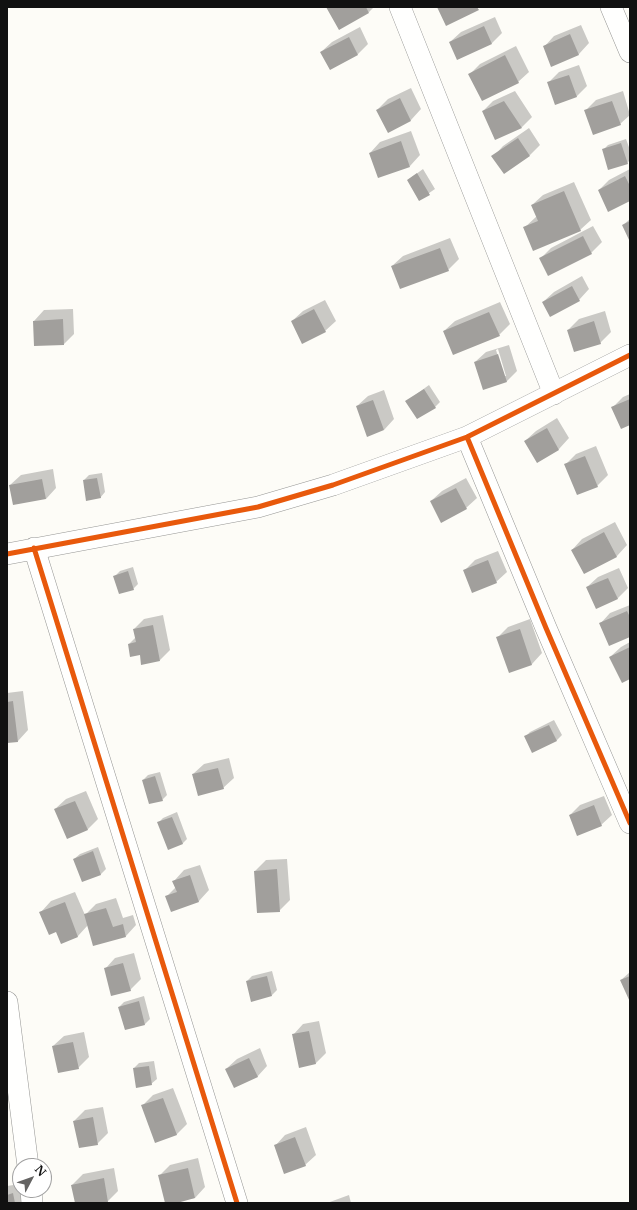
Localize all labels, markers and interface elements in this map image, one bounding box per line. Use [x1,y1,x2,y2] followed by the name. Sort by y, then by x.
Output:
[12,1158,52,1198] north arrow
[32,1162,49,1179] text: N

